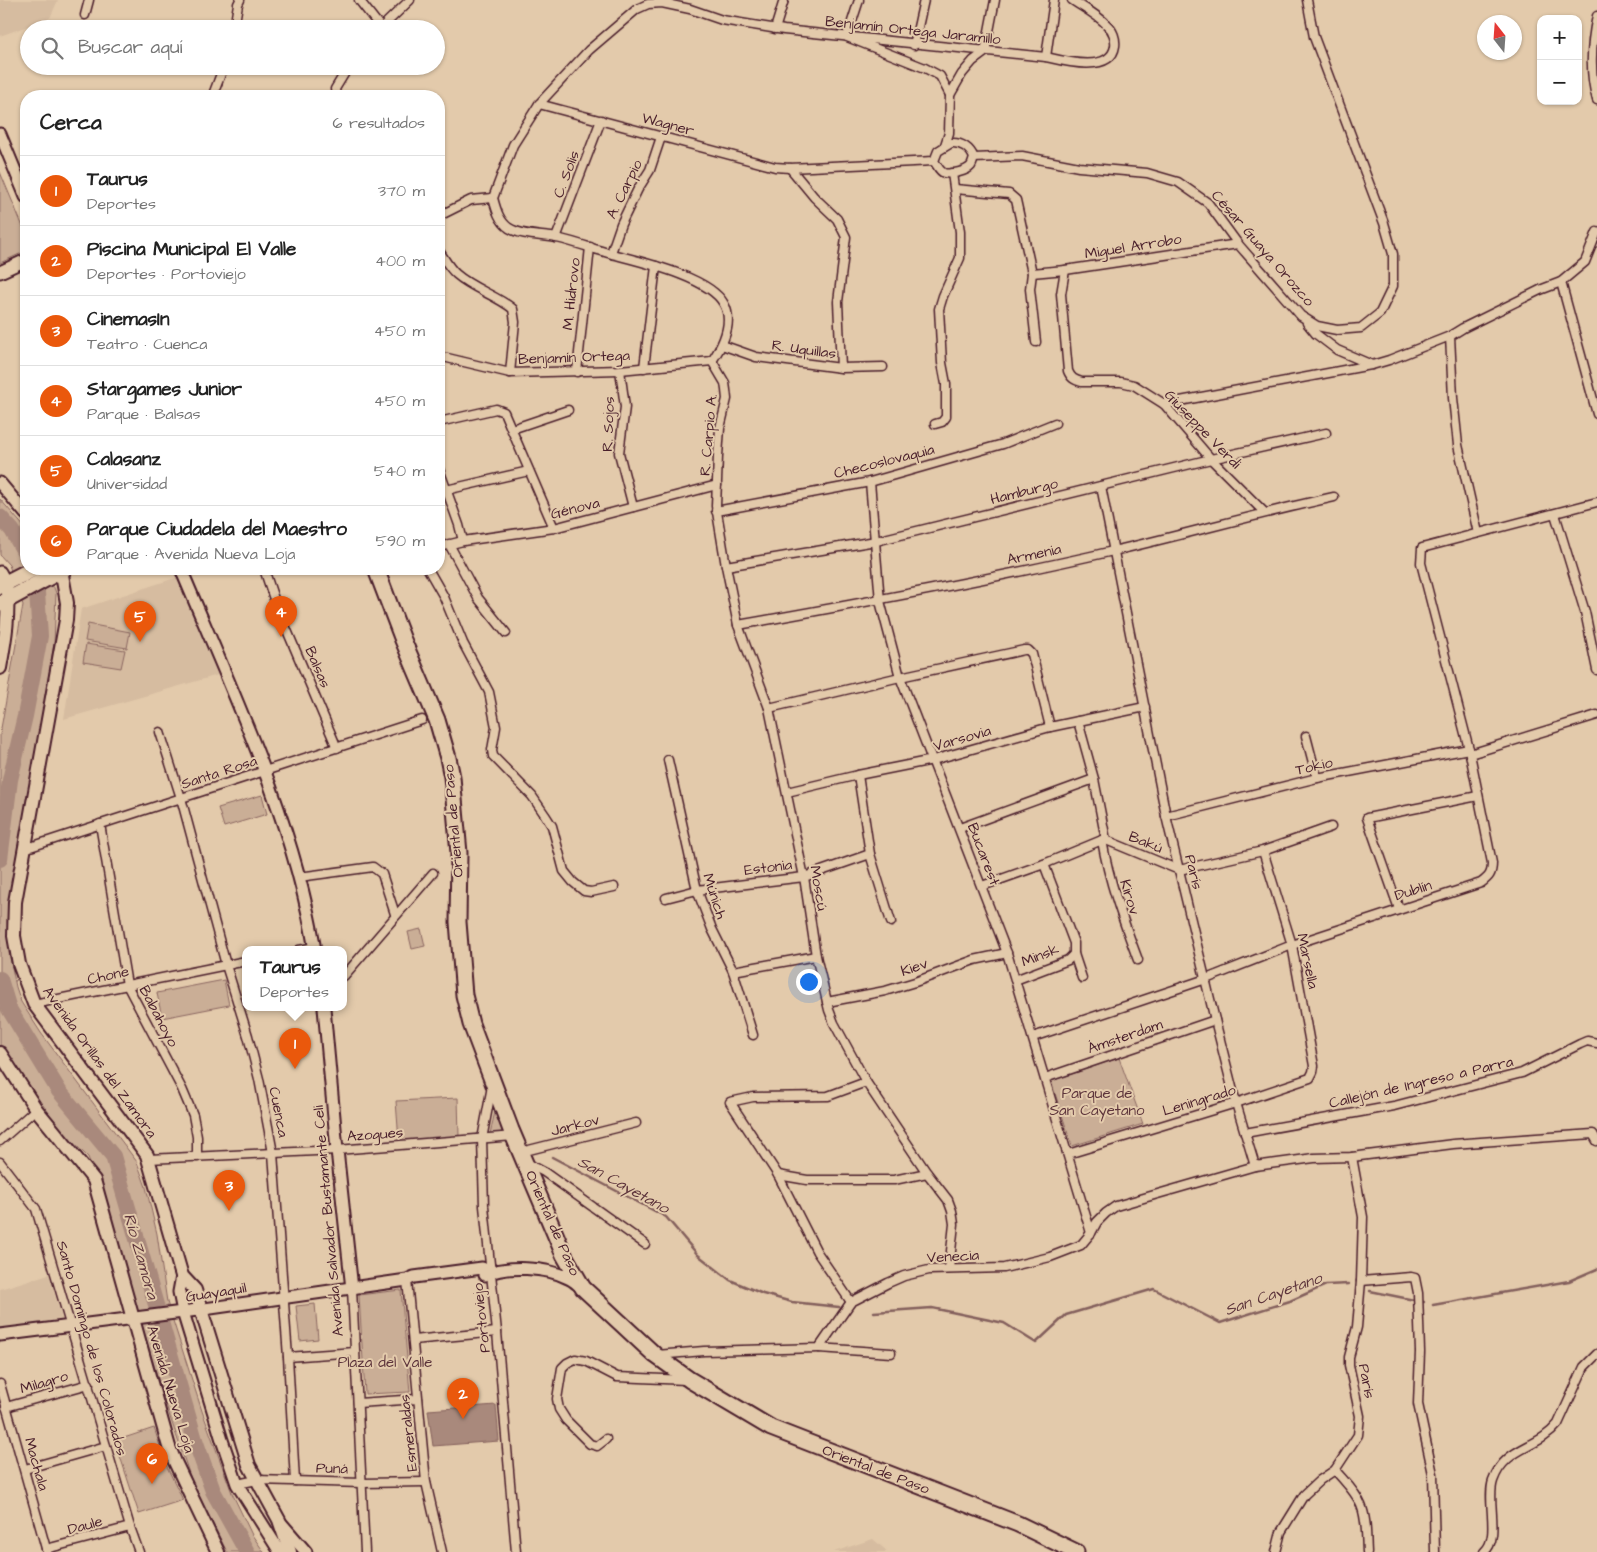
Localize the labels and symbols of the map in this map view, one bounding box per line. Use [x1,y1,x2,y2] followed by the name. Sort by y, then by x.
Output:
[824,11,1002,51] street label: Benjamín Ortega Jaramillo
[1477,15,1522,60] north arrow
[639,107,696,142] street label: Wagner
[548,147,585,201] street label: C. Solis
[601,156,648,222] street label: A. Carpio
[1205,186,1319,312] street label: César Guaya Orozco
[1083,228,1184,266] street label: Miguel Arrobo
[557,256,586,331] street label: M. Hidrovo
[770,335,838,364] street label: R. Uquillas
[518,345,631,371] street label: Benjamín Ortega
[1159,385,1246,474] street label: Giuseppe Verdi
[694,393,723,477] street label: R. Carpio A.
[597,395,620,452] street label: R. Sojos
[832,439,937,484] street label: Checoslovaquia
[988,473,1061,511] street label: Hamburgo
[548,492,602,525] street label: Génova
[1005,538,1064,570] street label: Armenia
[265,596,297,637] pin: 4
[124,601,156,642] pin: 5
[299,643,336,692] street label: Balsas
[931,720,994,757] street label: Varsovia
[178,750,260,795] street label: Santa Rosa
[1293,752,1335,781] street label: Tokio
[438,763,469,878] street label: Oriental de Paso
[962,820,1005,888] street label: Bucarest
[1126,826,1166,859] street label: Bakú
[1179,852,1208,892] street label: París
[743,854,794,881] street label: Estonia
[804,864,833,913] street label: Moscú
[697,871,732,922] street label: Múnich
[1392,874,1435,906] street label: Dublín
[1114,877,1145,918] street label: Kirov
[1291,931,1324,991] street label: Marsella
[1018,939,1062,972] street label: Minsk
[898,953,931,982] street label: Kiev
[85,961,131,990] street label: Chone
[796,969,822,995] your location
[37,982,162,1143] street label: Avenida Orillas del Zamora
[133,982,184,1052] street label: Babahoyo
[1085,1014,1166,1059] street label: Ámsterdam
[279,1028,311,1069] pin: 1
[1327,1051,1516,1115] street label: Callejón de Ingreso a Parra
[1160,1079,1239,1123] street label: Leningrado
[1049,1083,1145,1122] park label: Parque de San Cayetano
[263,1085,294,1139] street label: Cuenca
[308,1104,349,1337] street label: Avenida Salvador Bustamante Celi
[549,1109,602,1142] street label: Jarkov
[346,1122,404,1148] street label: Azogues
[573,1151,674,1220] water label: San Cayetano
[520,1167,585,1280] street label: Oriental de Paso
[213,1170,245,1211] pin: 3
[118,1211,164,1303] water label: Río Zamora
[50,1238,132,1459] street label: Santo Domingo de los Colorados
[926,1245,980,1268] street label: Venecia
[1222,1267,1326,1322] water label: San Cayetano
[184,1277,248,1309] street label: Guayaquil
[467,1281,496,1354] street label: Portoviejo
[141,1323,200,1456] street label: Avenida Nueva Loja
[338,1352,432,1373] park label: Plaza del Valle
[1353,1362,1380,1401] street label: París
[18,1365,71,1400] street label: Milagro
[447,1378,479,1419] pin: 2
[394,1393,423,1472] street label: Esmeraldas
[19,1435,54,1494] street label: Machala
[819,1439,933,1500] street label: Oriental de Paso
[136,1443,168,1484] pin: 6
[315,1457,349,1480] street label: Puná
[65,1511,105,1540] street label: Daule

